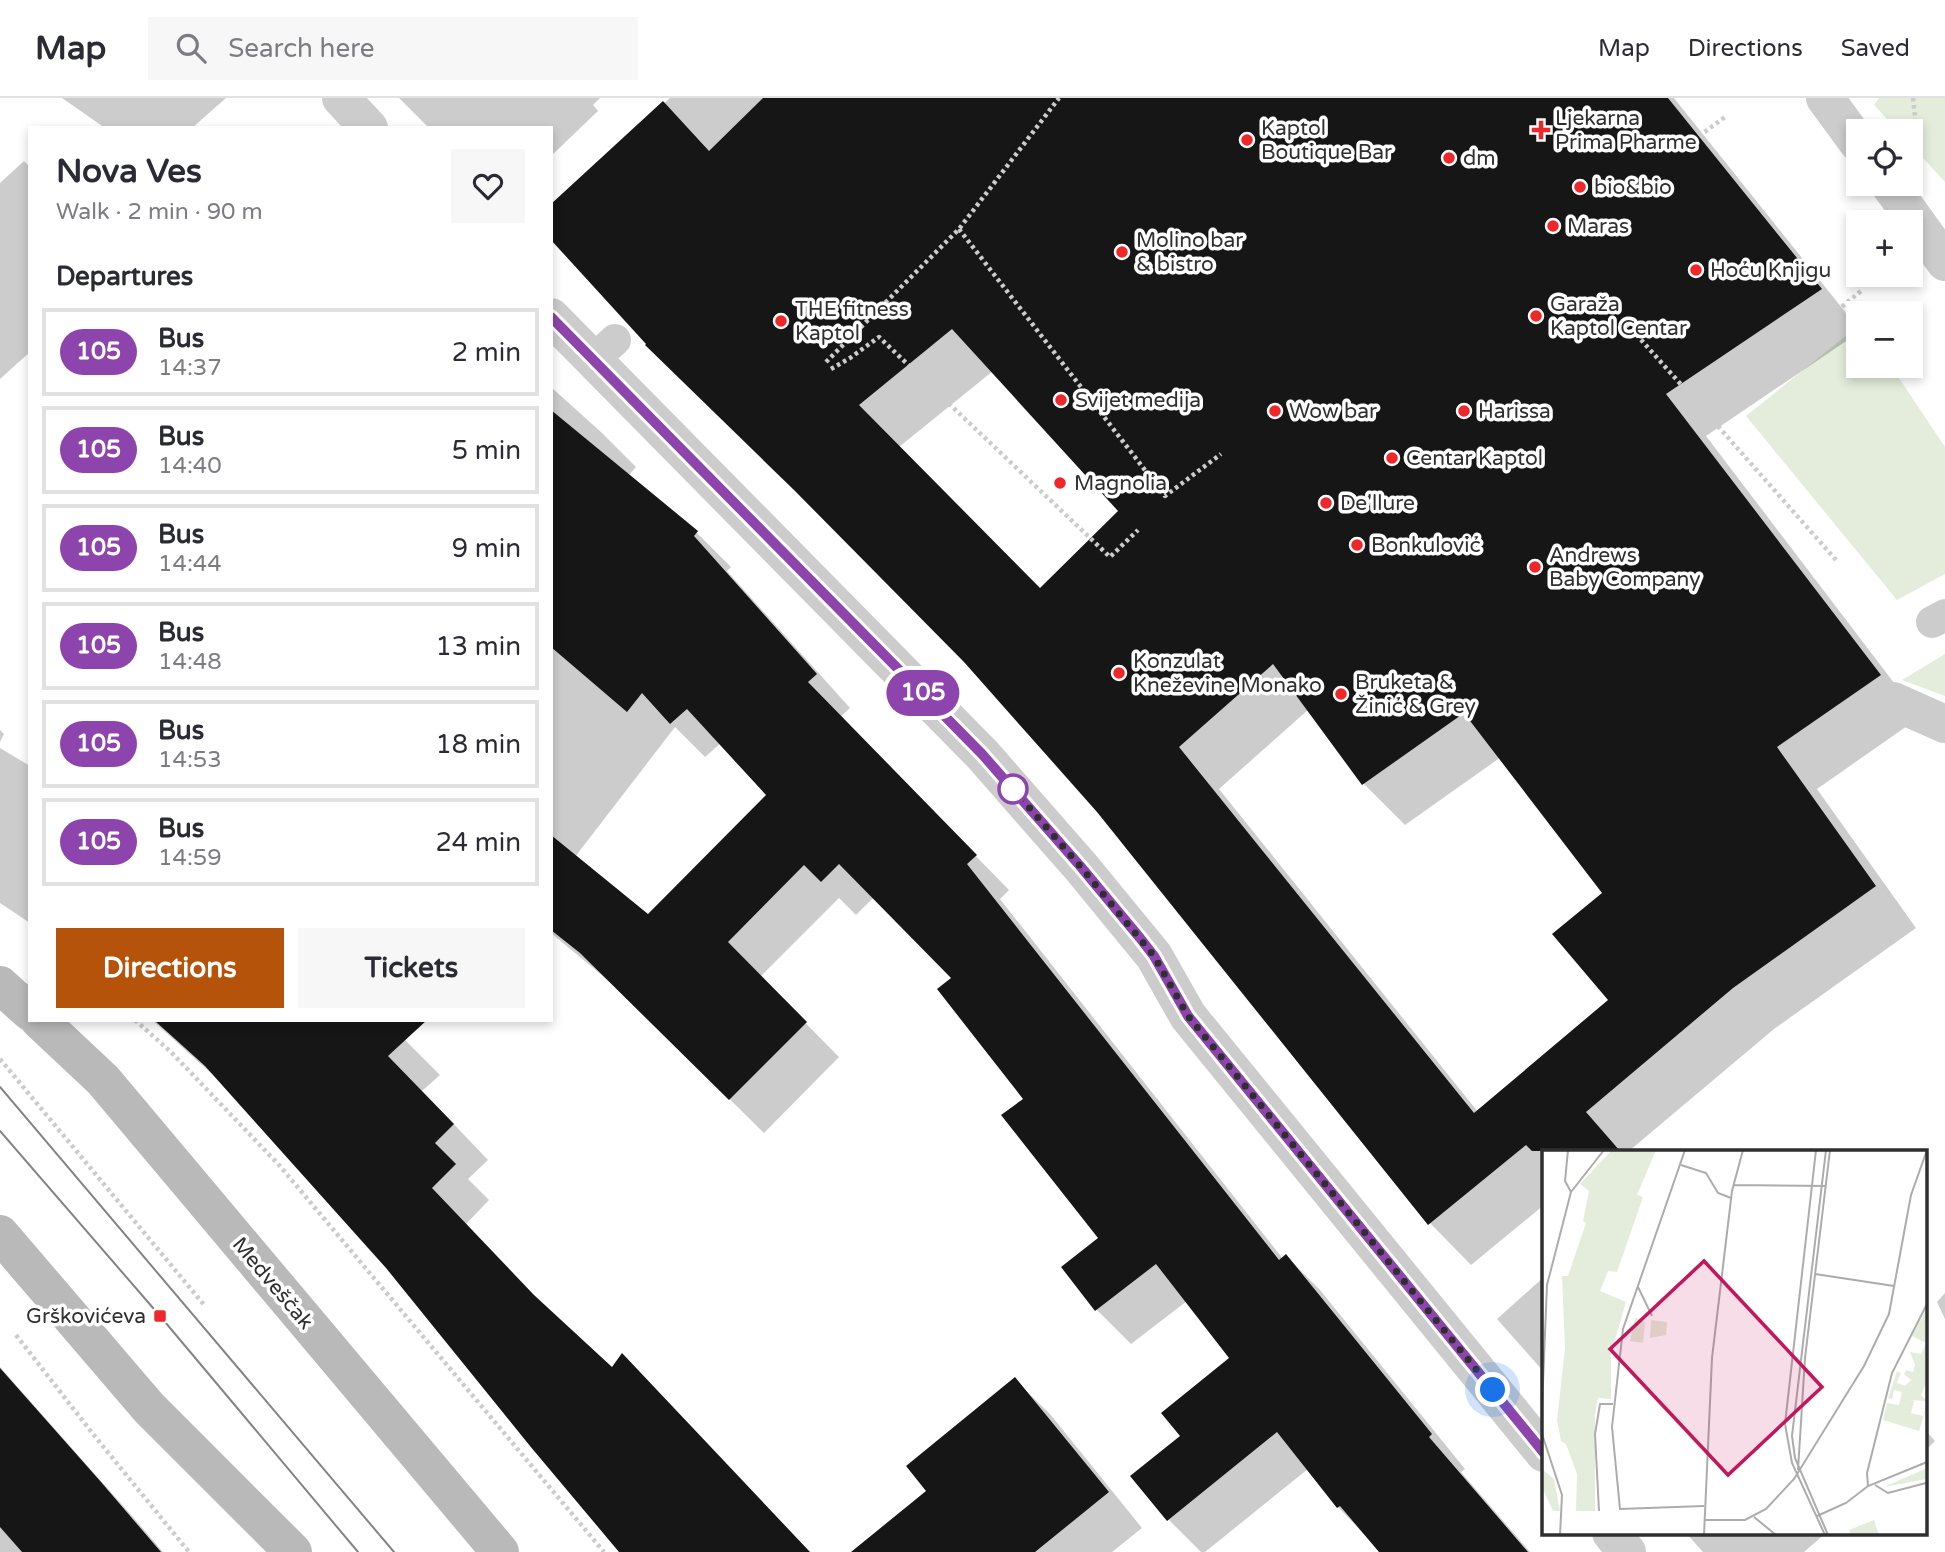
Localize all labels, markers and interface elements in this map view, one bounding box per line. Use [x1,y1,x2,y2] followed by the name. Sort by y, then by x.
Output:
[148,17,638,80] search box
[35,29,106,68] text: Map
[172,29,210,67] icon: search
[228,33,374,64] text: Search here
[1598,34,1650,63] text: Map
[1688,34,1803,63] text: Directions
[1841,34,1910,63] text: Saved
[1555,106,1697,155] place label: Ljekarna Prima Pharme
[1261,116,1392,165] place label: Kaptol Boutique Bar
[1846,119,1923,378] map controls
[1846,119,1923,196] button: locate
[1533,122,1549,138] marker: Ljekarna Prima Pharme
[1239,132,1255,148] marker: Kaptol Boutique Bar
[1463,146,1496,171] place label: dm
[451,149,525,223] button: heart
[1441,150,1457,166] marker: dm
[56,152,202,191] text: Nova Ves
[1594,175,1672,200] place label: bio&bio
[1572,179,1588,195] marker: bio&bio
[56,198,263,226] text: Walk · 2 min · 90 m
[1846,210,1923,287] button: +
[1567,214,1629,239] place label: Maras
[1545,218,1561,234] marker: Maras
[1136,228,1243,277] place label: Molino bar & bistro
[1114,244,1130,260] marker: Molino bar & bistro
[1710,258,1831,283] place label: Hoću Knjigu
[56,261,193,292] text: Departures
[1688,262,1704,278] marker: Hoću Knjigu
[1550,292,1687,341] place label: Garaža Kaptol Centar
[795,297,909,346] place label: THE fitness Kaptol
[1846,301,1923,378] button: −
[1528,308,1544,324] marker: Garaža Kaptol Centar
[773,313,789,329] marker: THE fitness Kaptol
[158,323,204,354] text: Bus
[76,337,121,366] text: 105
[452,337,521,368] text: 2 min
[158,354,222,382] text: 14:37
[1075,388,1201,413] place label: Svijet medija
[1053,392,1069,408] marker: Svijet medija
[1289,399,1377,424] place label: Wow bar
[1478,399,1551,424] place label: Harissa
[1267,403,1283,419] marker: Wow bar
[1456,403,1472,419] marker: Harissa
[158,421,204,452] text: Bus
[76,435,121,464] text: 105
[452,435,521,466] text: 5 min
[1406,446,1543,471] place label: Centar Kaptol
[1384,450,1400,466] marker: Centar Kaptol
[158,452,222,480] text: 14:40
[1074,471,1167,496] place label: Magnolia
[1052,475,1068,491] marker: Magnolia
[1340,491,1415,516] place label: De'llure
[1318,495,1334,511] marker: De'llure
[158,519,204,550] text: Bus
[76,533,121,562] text: 105
[452,533,521,564] text: 9 min
[1371,533,1481,558] place label: Bonkulović
[1349,537,1365,553] marker: Bonkulović
[1549,543,1700,592] place label: Andrews Baby Company
[158,550,222,578] text: 14:44
[1527,559,1543,575] marker: Andrews Baby Company
[158,617,204,648] text: Bus
[76,631,121,660] text: 105
[435,631,521,662] text: 13 min
[158,648,222,676] text: 14:48
[1133,649,1322,698] place label: Konzulat Kneževine Monako
[1111,665,1127,681] marker: Konzulat Kneževine Monako
[883,670,963,716] line badge: 105
[1355,670,1476,719] place label: Bruketa & Žinić & Grey
[900,678,946,707] text: 105
[1333,686,1349,702] marker: Bruketa & Žinić & Grey
[158,715,204,746] text: Bus
[76,729,121,758] text: 105
[435,729,521,760] text: 18 min
[158,746,222,774] text: 14:53
[998,774,1028,804] unlabelled marker
[158,813,204,844] text: Bus
[76,827,121,856] text: 105
[435,827,521,858] text: 24 min
[158,844,222,872] text: 14:59
[56,928,284,1008] button: Directions
[298,928,525,1008] button: Tickets
[1542,1150,1927,1534] inset map
[227,1232,318,1334] street label: Medveščak
[26,1304,146,1329] place label: Grškovićeva
[152,1308,168,1324] marker: Grškovićeva
[1475,1372,1510,1407] your location

